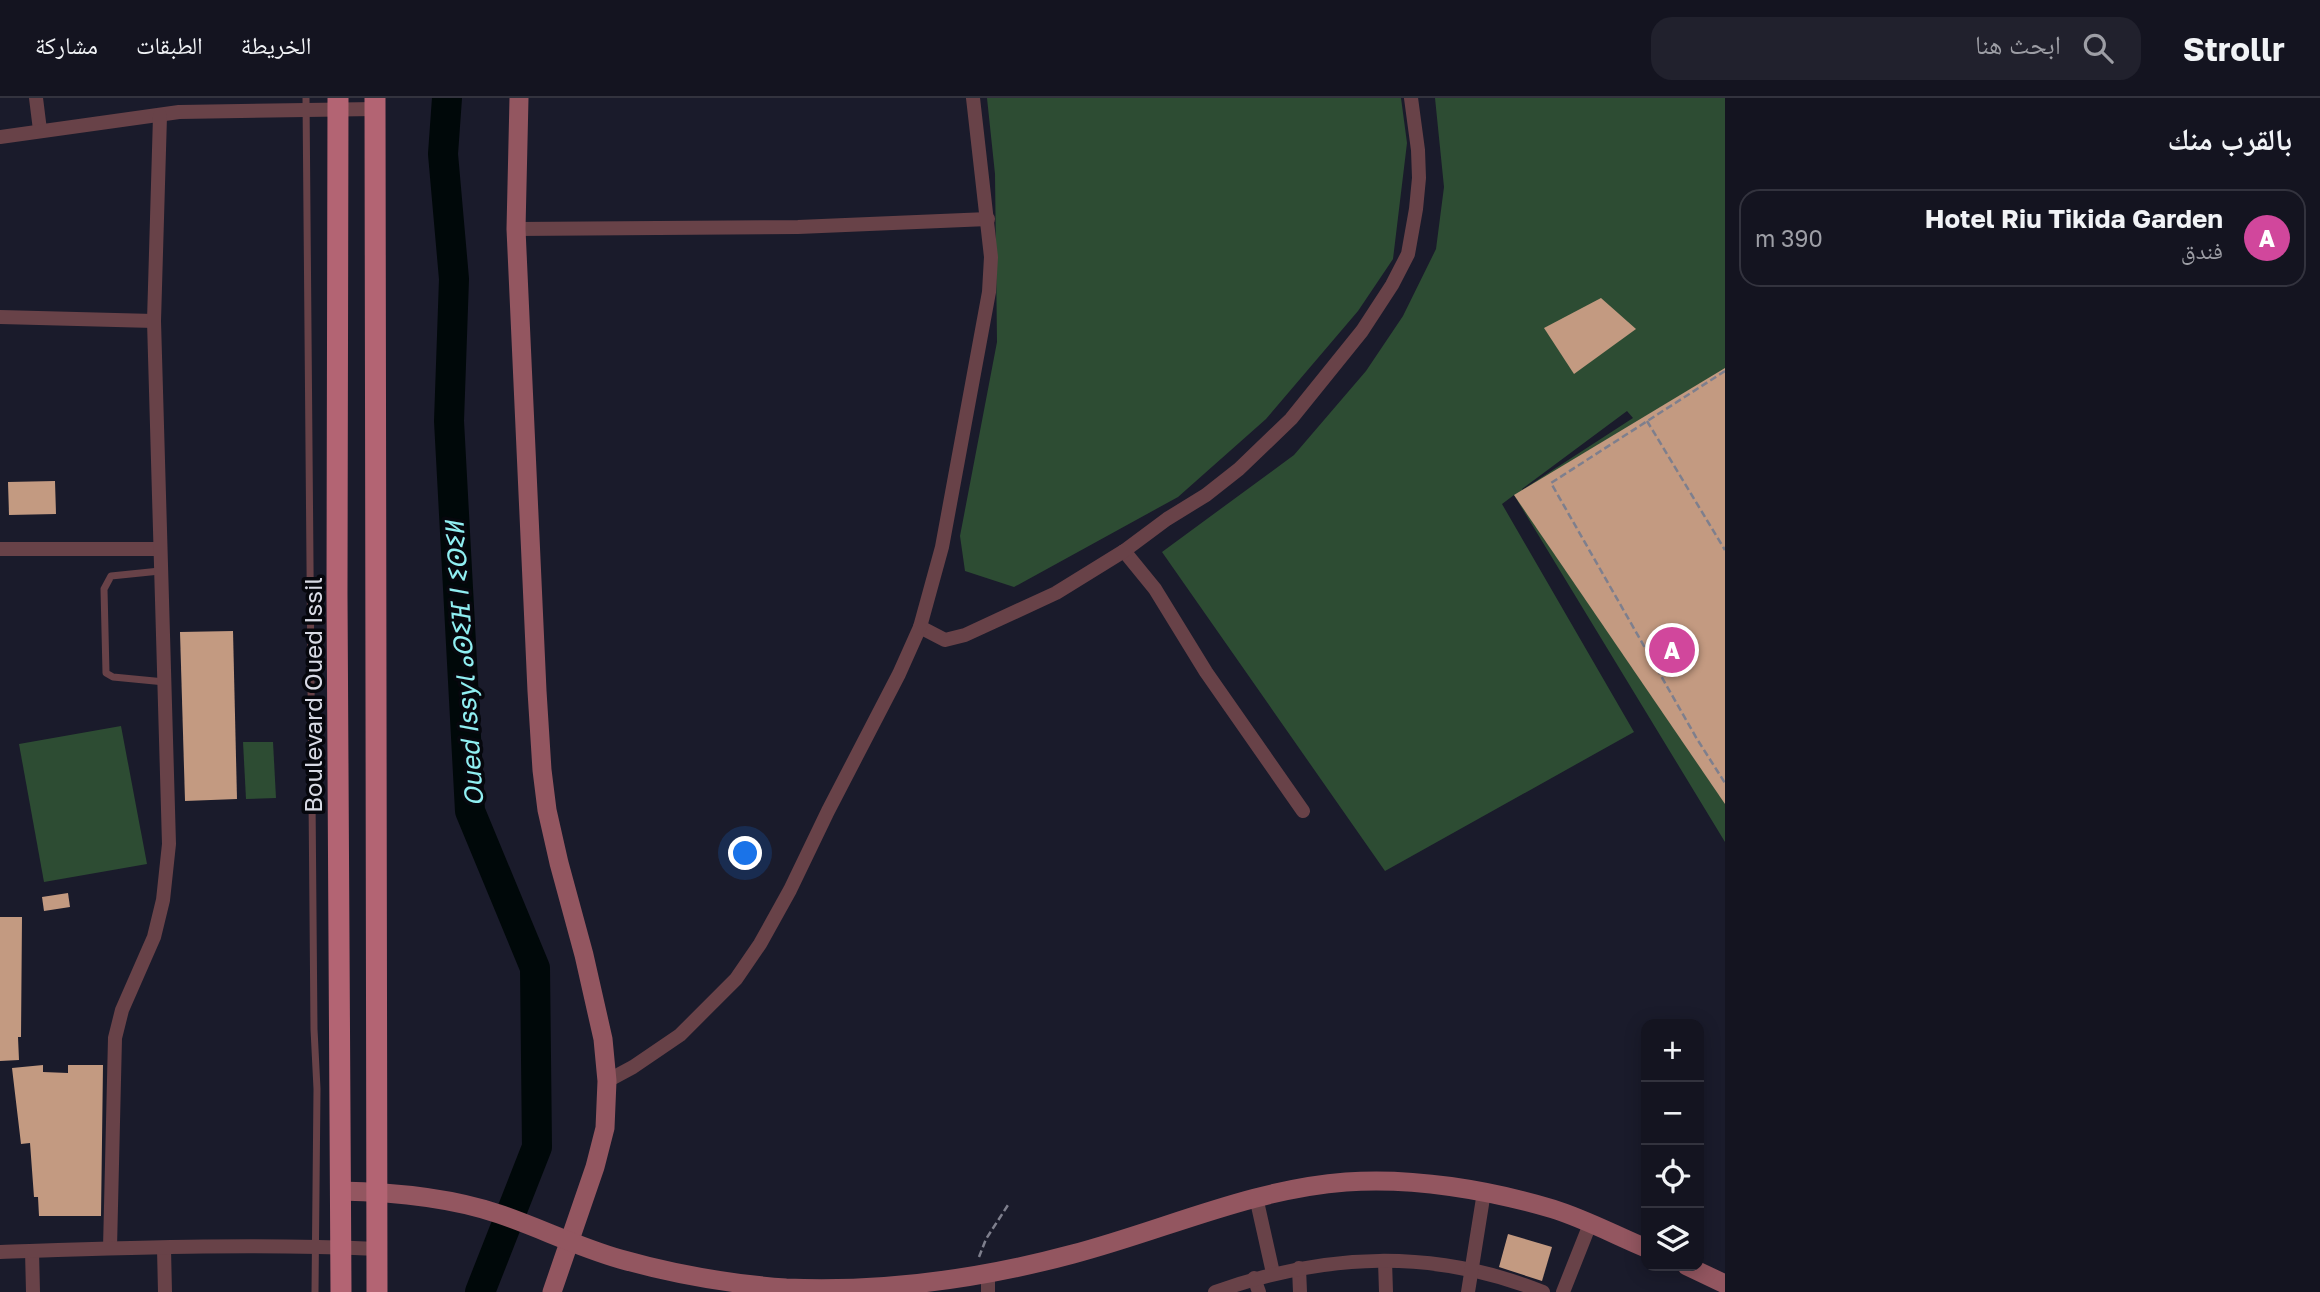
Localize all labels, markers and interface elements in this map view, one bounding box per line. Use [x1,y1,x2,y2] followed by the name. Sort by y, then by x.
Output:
[1651,17,2141,80] search box
[1975,29,2061,60] text: ابحث هنا
[2079,29,2117,67] icon: search
[2183,29,2285,68] text: Strollr
[35,30,98,59] text: مشاركة
[136,30,203,59] text: الطبقات
[241,30,311,59] text: الخريطة
[2167,121,2292,157] text: بالقرب منك
[1925,203,2223,234] text: Hotel Riu Tikida Garden
[1755,224,1823,252] text: 390 m
[2259,224,2275,252] text: A
[2181,236,2223,264] text: فندق
[438,518,489,808] water label: Oued Issyl ⴰⵙⵉⴼ ⵏ ⵉⵙⵉⵍ
[298,577,327,813] street label: Boulevard Oued Issil
[1649,624,1695,676] pin: A
[728,836,762,870] your location
[1641,1019,1704,1271] map controls
[1641,1019,1704,1082] button: +
[1641,1082,1704,1145] button: −
[1641,1145,1704,1208] button: locate
[1641,1208,1704,1271] button: layers

